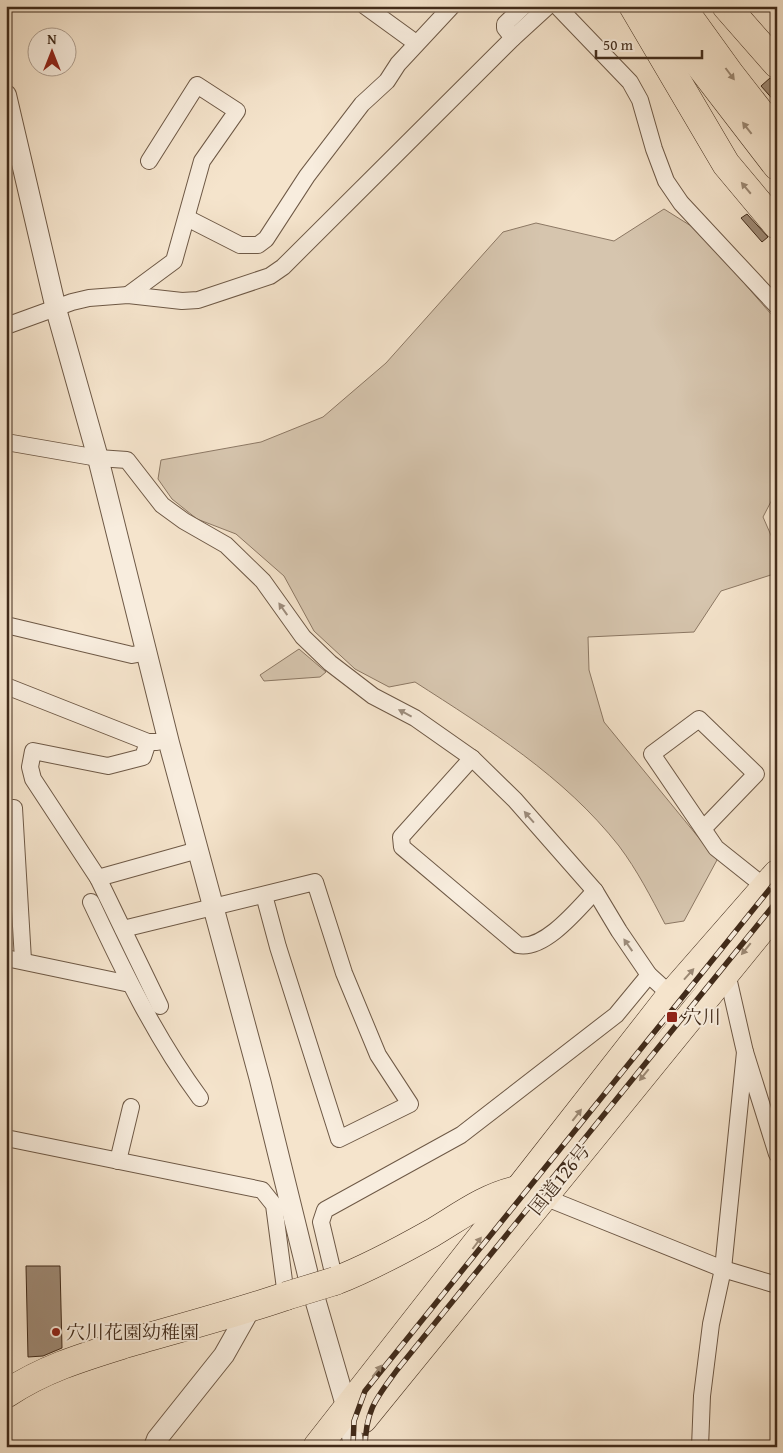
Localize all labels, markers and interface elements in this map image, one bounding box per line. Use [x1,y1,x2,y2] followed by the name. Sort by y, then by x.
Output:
[28,28,78,78] north arrow
[596,28,702,60] scale bar
[47,29,57,49] text: N
[603,34,634,55] text: 50 m
[725,67,736,80] one-way arrow
[741,122,752,135] one-way arrow
[740,181,751,194] one-way arrow
[278,602,288,616] one-way arrow
[398,709,413,717] one-way arrow
[523,811,535,823] one-way arrow
[623,938,633,952] one-way arrow
[741,942,752,955] one-way arrow
[683,969,695,981] one-way arrow
[683,1003,721,1031] place label: 穴川
[665,1010,679,1024] marker: 穴川
[638,1068,649,1081] one-way arrow
[571,1108,582,1121] one-way arrow
[522,1137,596,1221] street label: 国道126号
[472,1236,482,1250] one-way arrow
[66,1318,199,1346] place label: 穴川花園幼稚園
[50,1326,62,1338] marker: 穴川花園幼稚園
[372,1365,383,1378] one-way arrow

